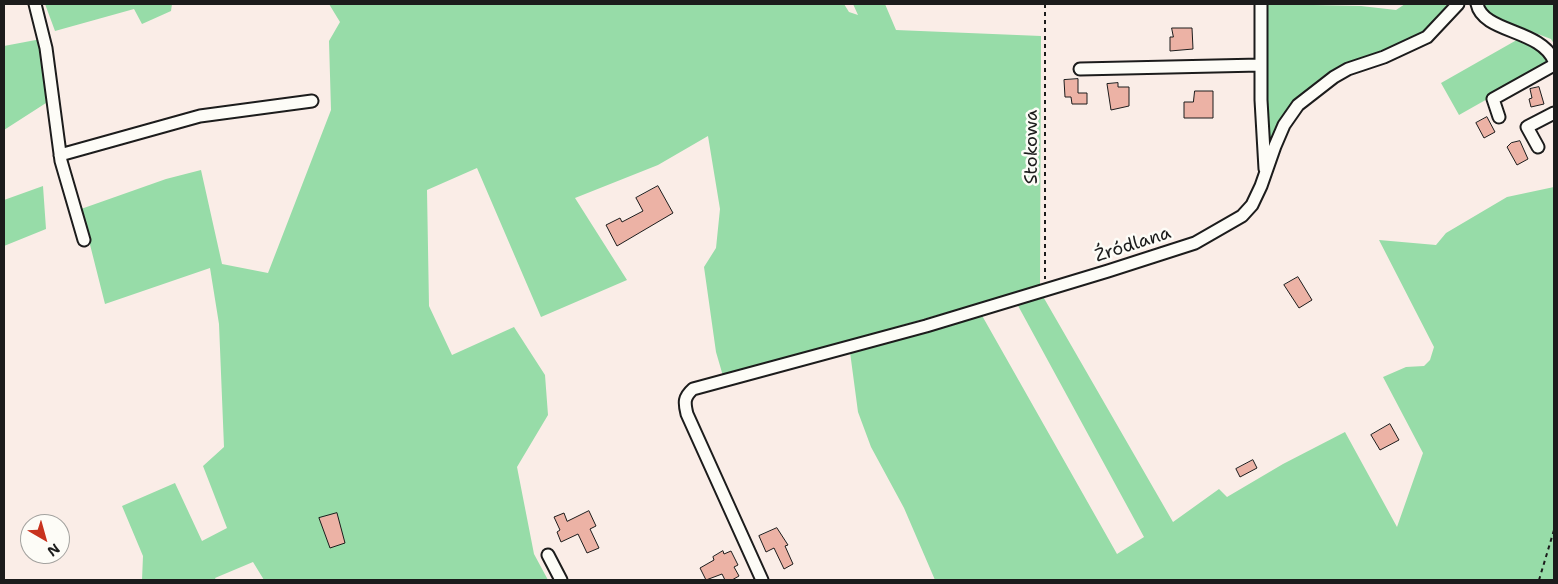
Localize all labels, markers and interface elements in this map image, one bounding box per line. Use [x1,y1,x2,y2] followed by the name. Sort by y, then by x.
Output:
[1021,110,1043,184] street label: Stokowa
[1092,223,1174,267] street label: Źródlana
[20,514,70,564] north arrow
[44,540,64,561] text: N

